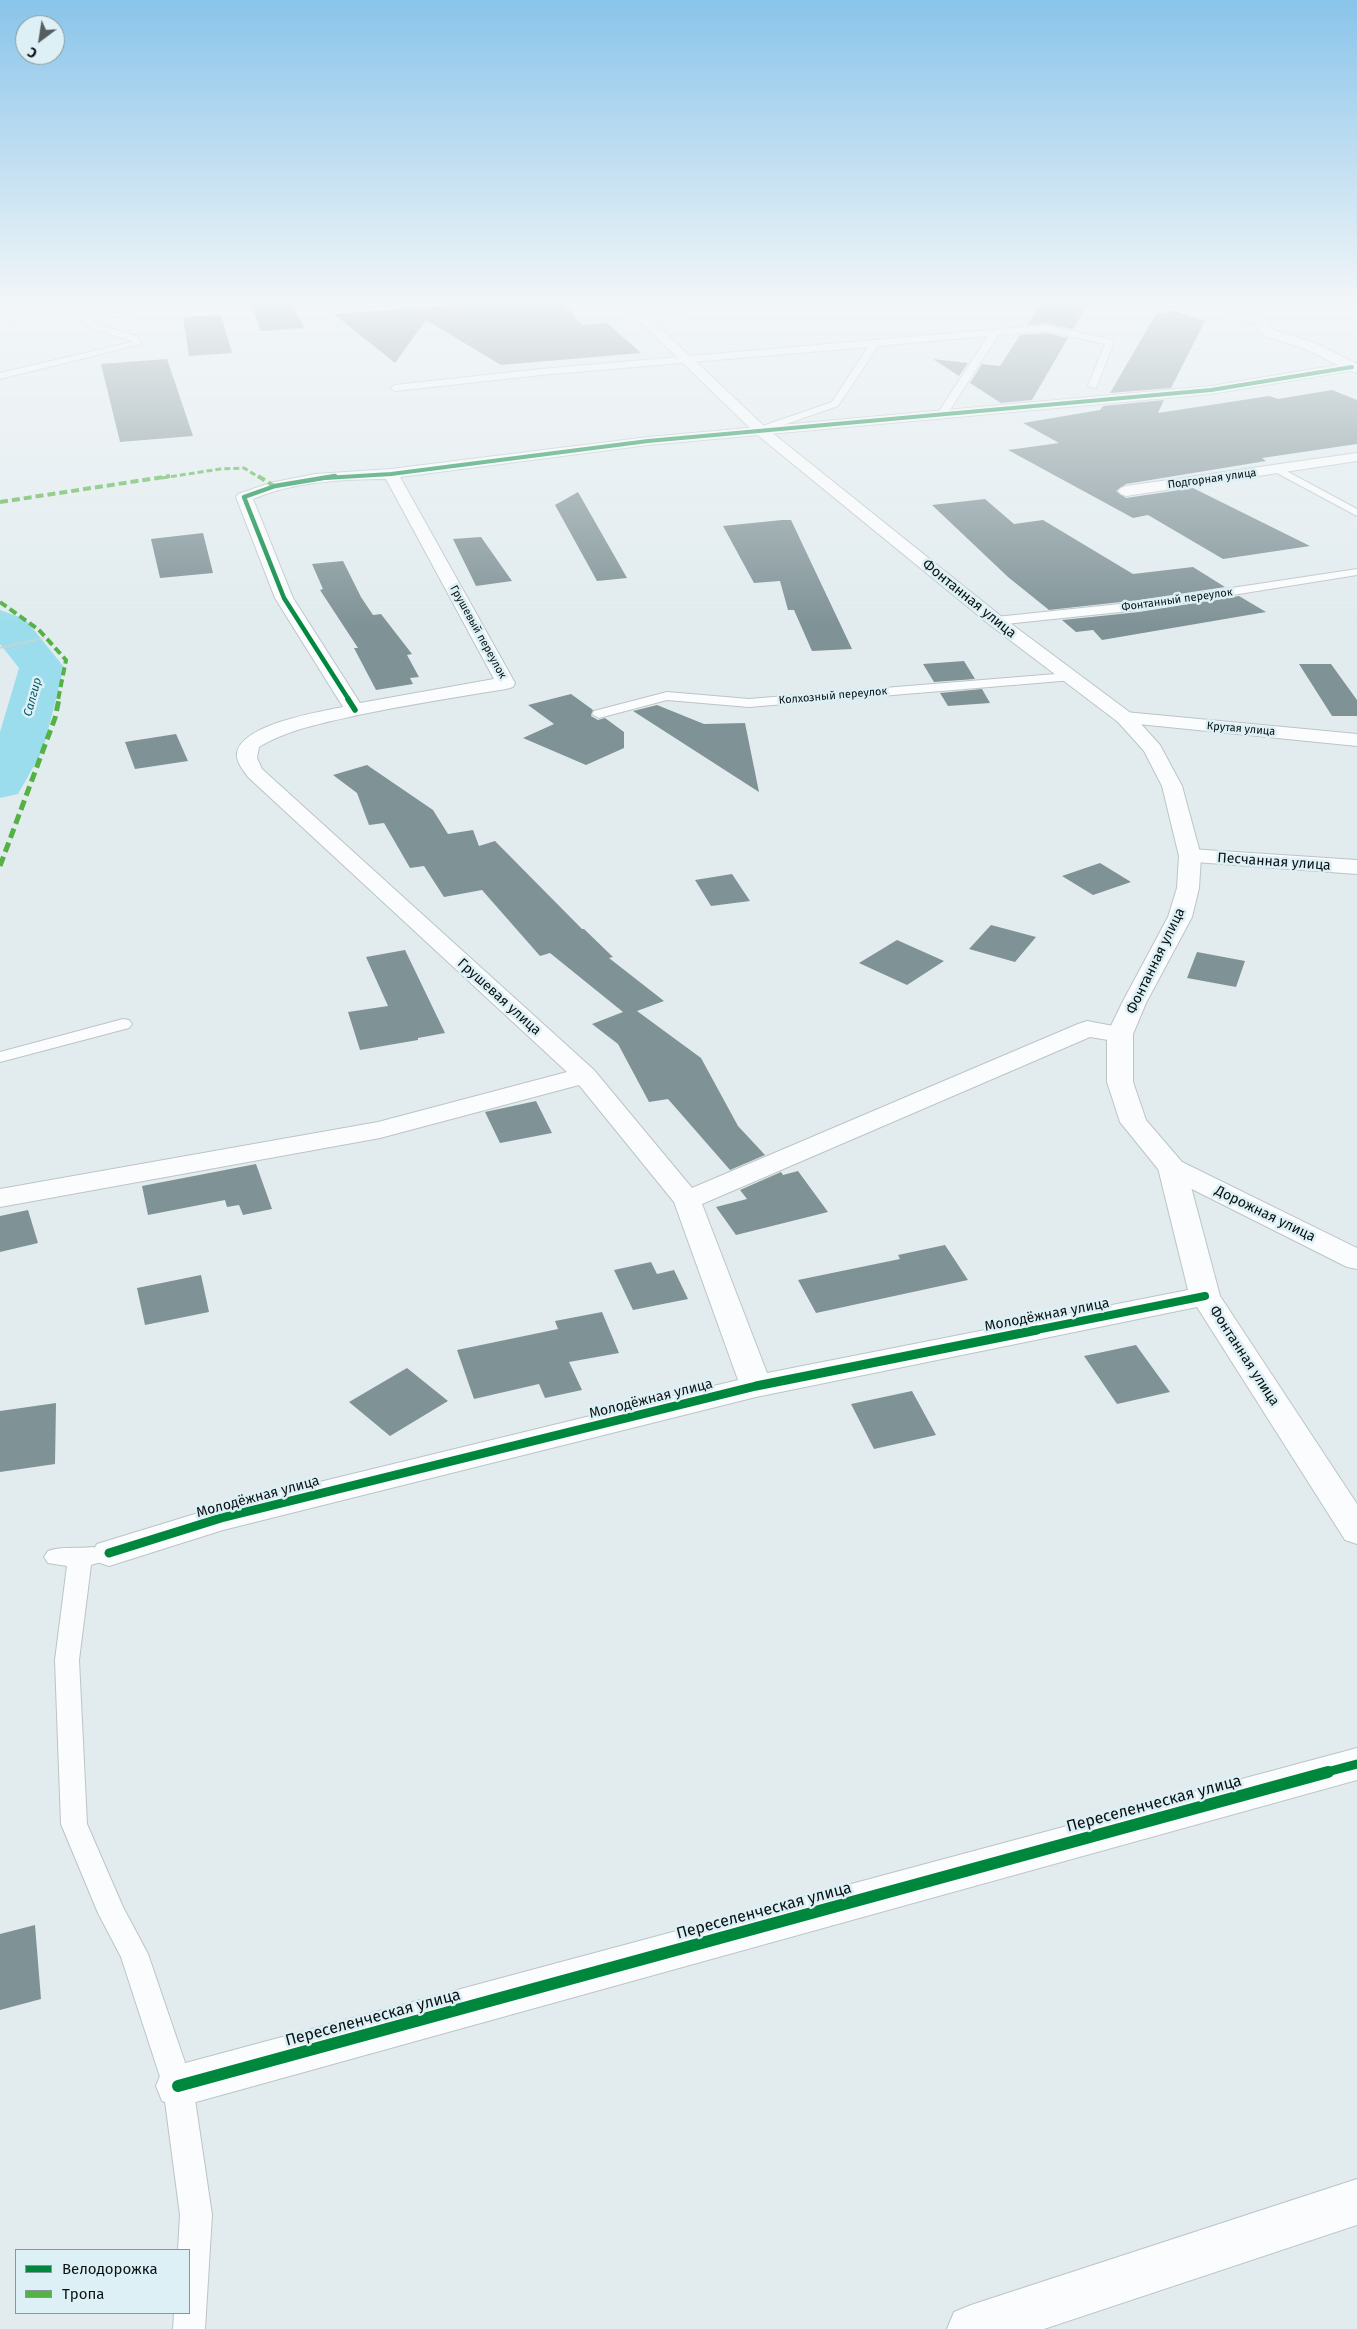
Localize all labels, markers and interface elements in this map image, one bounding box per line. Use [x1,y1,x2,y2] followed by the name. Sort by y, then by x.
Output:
[15,15,65,65] north arrow
[25,43,40,62] text: С
[1167,466,1257,492] street label: Подгорная улица
[919,556,1019,642] street label: Фонтанная улица
[447,583,509,681] street label: Грушевый переулок
[1121,586,1233,614] street label: Фонтанный переулок
[21,676,45,718] water label: Салгир
[778,685,888,707] street label: Колхозный переулок
[1206,719,1276,739] street label: Крутая улица
[1217,850,1331,874] street label: Песчанная улица
[1123,905,1189,1017] street label: Фонтанная улица
[454,955,544,1039] street label: Грушевая улица
[1212,1182,1318,1246] street label: Дорожная улица
[983,1295,1111,1335] street label: Молодёжная улица
[1205,1303,1283,1409] street label: Фонтанная улица
[587,1376,715,1422] street label: Молодёжная улица
[195,1472,321,1522] street label: Молодёжная улица
[1064,1771,1244,1837] street label: Переселенческая улица
[674,1878,854,1944] street label: Переселенческая улица
[283,1985,463,2051] street label: Переселенческая улица
[15,2249,190,2314] legend
[62,2260,158,2278] text: Велодорожка
[62,2285,104,2303] text: Тропа

